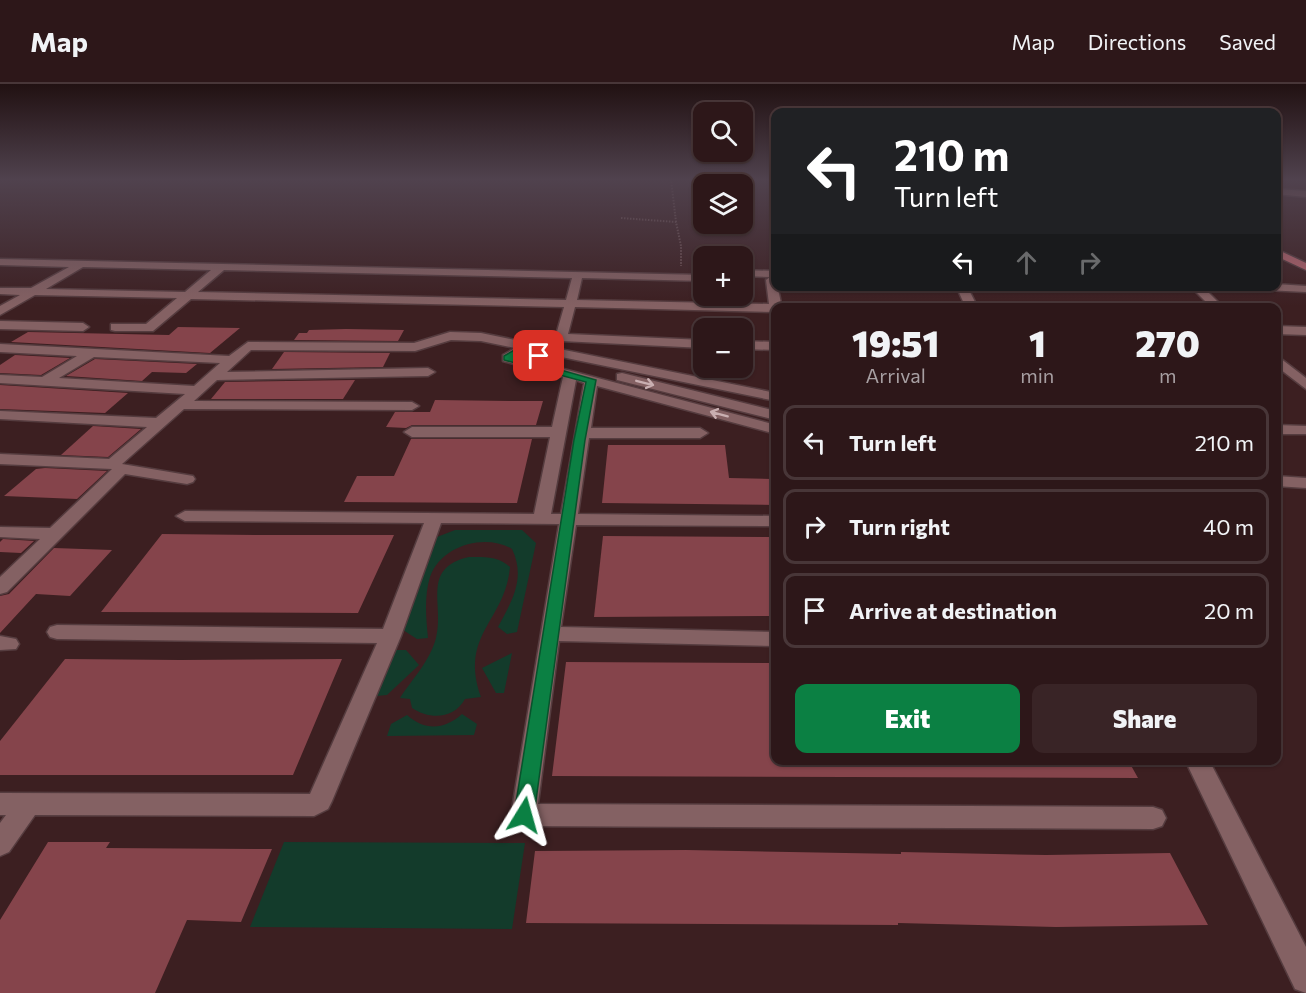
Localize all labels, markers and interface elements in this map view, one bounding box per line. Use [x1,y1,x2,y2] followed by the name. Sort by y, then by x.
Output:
[30,24,88,58] text: Map
[1012,29,1055,54] text: Map
[1088,29,1186,54] text: Directions
[1219,29,1276,54] text: Saved
[693,102,753,378] map controls
[693,102,753,162] button: search
[894,128,1009,180] text: 210 m
[795,132,873,210] icon: left
[693,174,753,234] button: layers
[894,180,998,213] text: Turn left
[693,246,753,306] button: +
[947,246,980,279] icon: left
[1010,246,1043,279] icon: ahead
[1073,246,1106,279] icon: right
[693,318,753,378] button: −
[852,320,939,364] text: 19:51
[1029,320,1046,364] text: 1
[1135,320,1200,364] text: 270
[513,330,564,381] pin
[522,339,555,372] icon: arrive
[865,363,926,387] text: Arrival
[1020,363,1054,387] text: min
[1159,363,1176,387] text: m
[636,378,655,389] one-way arrow
[710,408,729,420] one-way arrow
[798,426,831,459] icon: left
[849,429,936,456] text: Turn left
[1195,429,1254,456] text: 210 m
[798,510,831,543] icon: right
[849,513,950,540] text: Turn right
[1203,513,1254,540] text: 40 m
[798,594,831,627] icon: arrive
[849,597,1057,624] text: Arrive at destination
[1204,597,1254,624] text: 20 m
[795,684,1020,753] button: Exit
[1032,684,1257,753] button: Share
[492,783,556,847] position arrow

